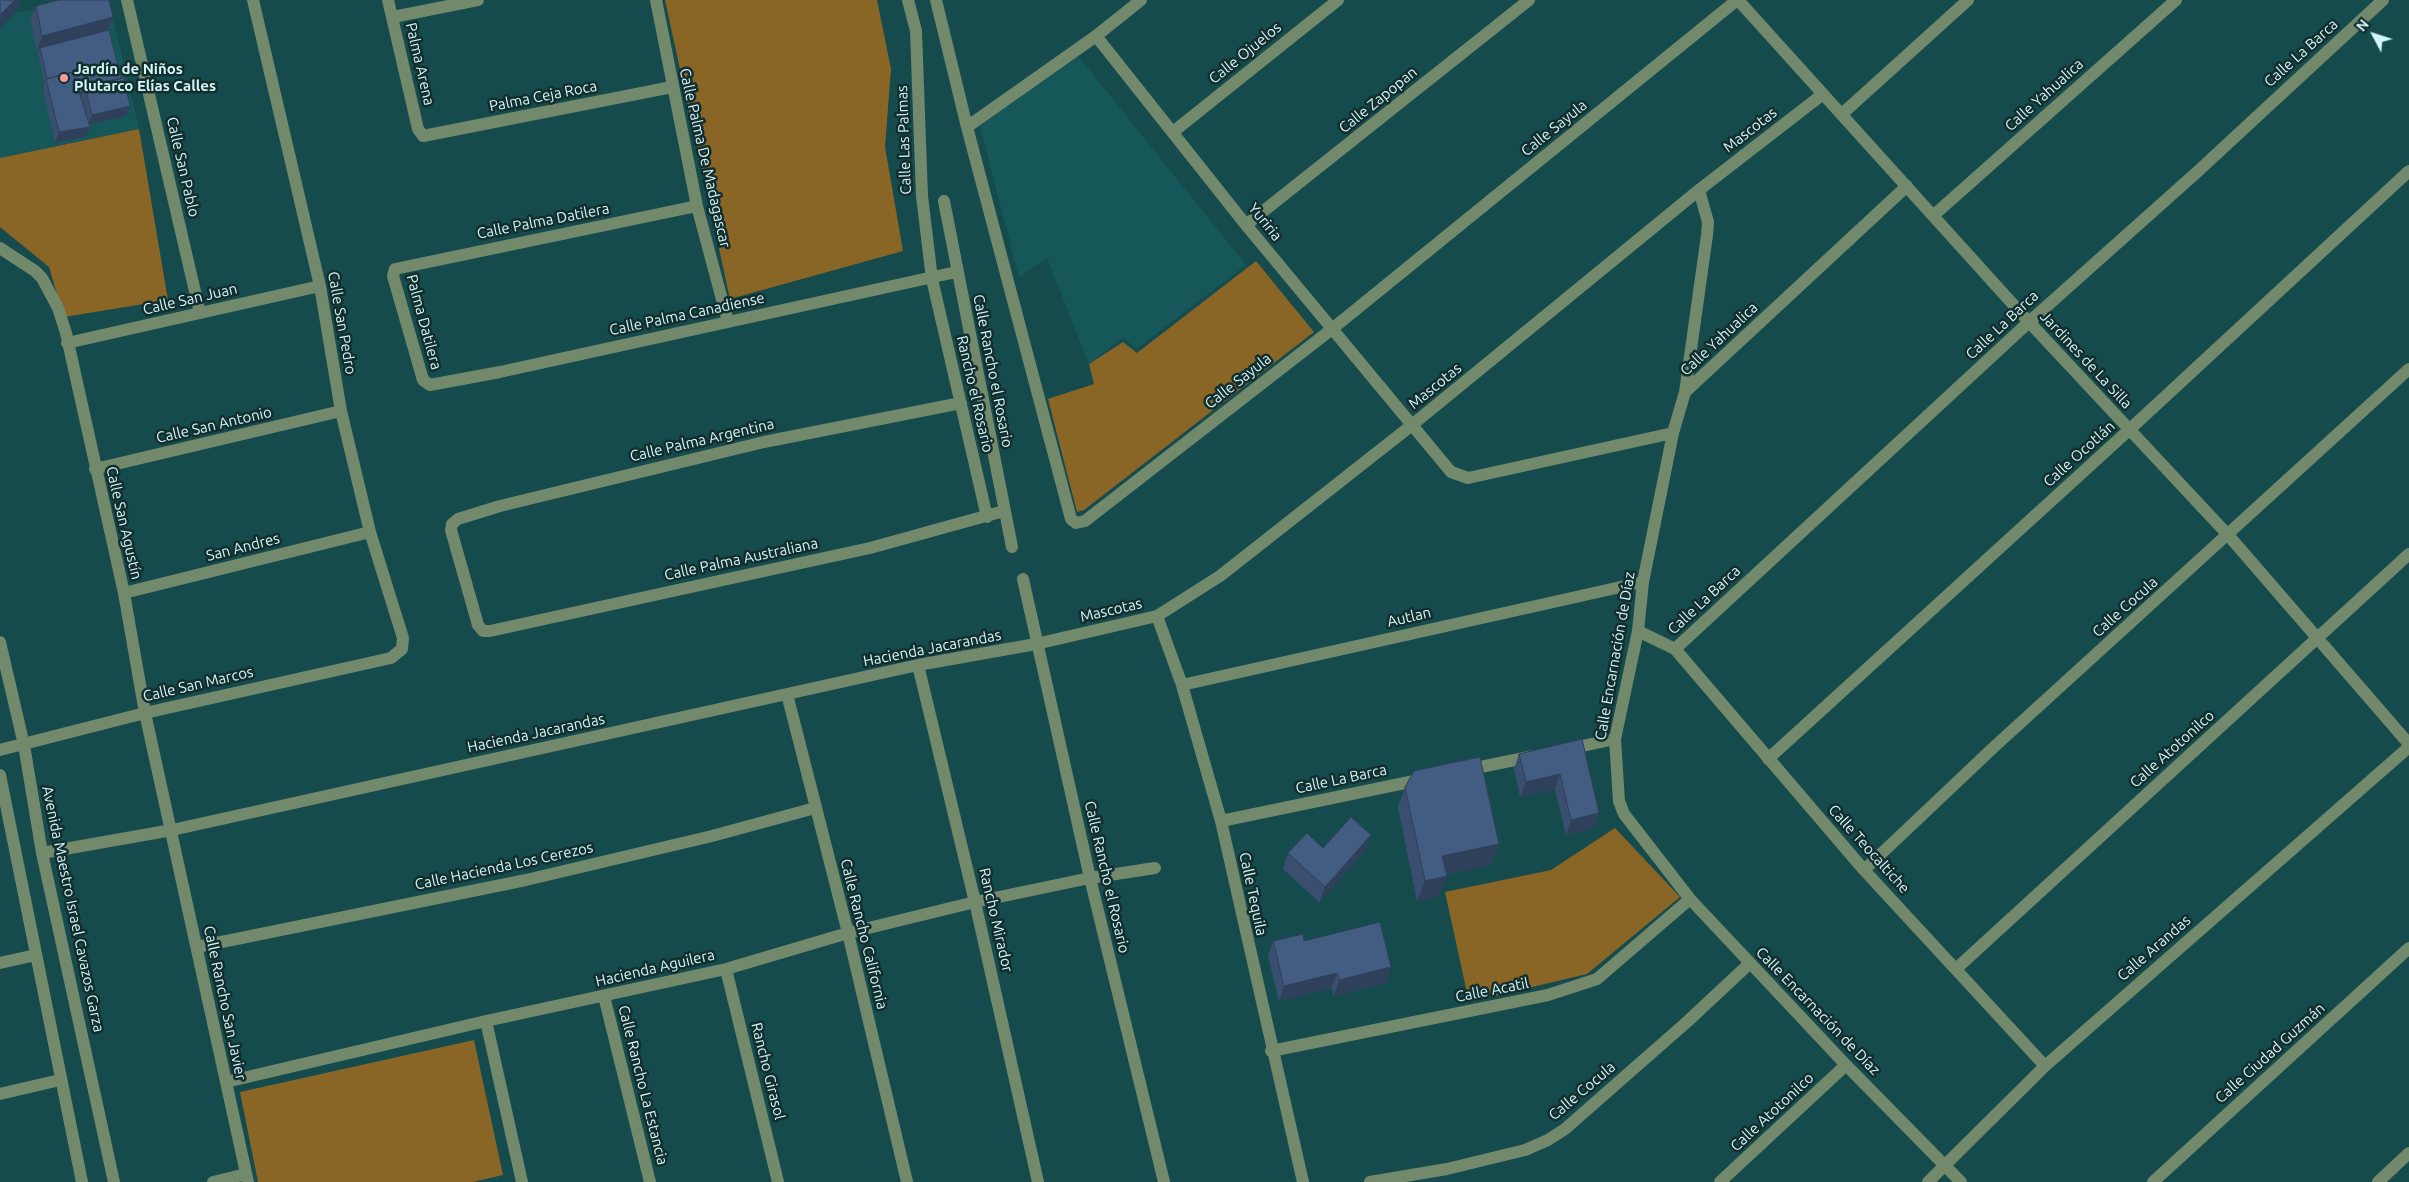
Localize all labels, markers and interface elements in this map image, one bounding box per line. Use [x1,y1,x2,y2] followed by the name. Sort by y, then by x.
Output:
[2349,10,2399,60] north arrow
[2260,15,2342,91] street label: Calle La Barca
[2353,16,2372,35] text: N
[1205,18,1285,88] street label: Calle Ojuelos
[402,21,438,107] street label: Palma Arena
[2001,55,2087,135] street label: Calle Yahualica
[74,60,216,95] place label: Jardín de Niños Plutarco Elías Calles
[1335,63,1421,137] street label: Calle Zapopan
[676,66,734,250] street label: Calle Palma De Madagascar
[58,72,70,84] marker: Jardín de Niños Plutarco Elías Calles
[488,77,598,115] street label: Palma Ceja Roca
[893,85,915,195] street label: Calle Las Palmas
[1517,96,1591,160] street label: Calle Sayula
[1720,104,1780,156] street label: Mascotas
[163,115,203,219] street label: Calle San Pablo
[475,199,611,243] street label: Calle Palma Datilera
[1244,200,1286,244] street label: Yuriria
[324,270,360,376] street label: Calle San Pedro
[403,272,445,372] street label: Palma Datilera
[141,279,239,319] street label: Calle San Juan
[1962,287,2042,363] street label: Calle La Barca
[608,289,766,339] street label: Calle Palma Canadiense
[969,293,1017,449] street label: Calle Rancho el Rosario
[1677,299,1761,379] street label: Calle Yahualica
[2036,308,2136,412] street label: Jardines de La Silla
[953,334,997,454] street label: Rancho el Rosario
[1201,349,1275,413] street label: Calle Sayula
[1405,359,1465,413] street label: Mascotas
[154,403,274,447] street label: Calle San Antonio
[628,415,776,465] street label: Calle Palma Argentina
[2040,417,2118,491] street label: Calle Ocotlán
[102,465,146,581] street label: Calle San Agustín
[204,529,282,565] street label: San Andres
[662,534,820,584] street label: Calle Palma Australiana
[1664,562,1744,638] street label: Calle La Barca
[1591,570,1639,742] street label: Calle Encarnación de Díaz
[2089,573,2161,641] street label: Calle Cocula
[1078,594,1144,626] street label: Mascotas
[1385,603,1433,631] street label: Autlan
[861,626,1003,670] street label: Hacienda Jacarandas
[141,663,255,705] street label: Calle San Marcos
[2126,706,2218,792] street label: Calle Atotonilco
[466,710,606,756] street label: Hacienda Jacarandas
[1294,761,1388,797] street label: Calle La Barca
[38,784,108,1034] street label: Avenida Maestro Israel Cavazos Garza
[1081,799,1133,955] street label: Calle Rancho el Rosario
[1824,801,1914,897] street label: Calle Teocaltiche
[413,838,595,894] street label: Calle Hacienda Los Cerezos
[1235,851,1271,937] street label: Calle Tequila
[837,857,891,1011] street label: Calle Rancho California
[975,866,1017,974] street label: Rancho Mirador
[2114,911,2194,985] street label: Calle Arandas
[200,924,250,1082] street label: Calle Rancho San Javier
[1752,943,1884,1079] street label: Calle Encarnación de Díaz
[594,946,716,990] street label: Hacienda Aguilera
[1454,974,1530,1006] street label: Calle Acatil
[2212,999,2328,1107] street label: Calle Ciudad Guzmán
[614,1003,672,1167] street label: Calle Rancho La Estancia
[747,1021,789,1121] street label: Rancho Girasol
[1545,1058,1619,1124] street label: Calle Cocula
[1727,1069,1817,1155] street label: Calle Atotonilco

